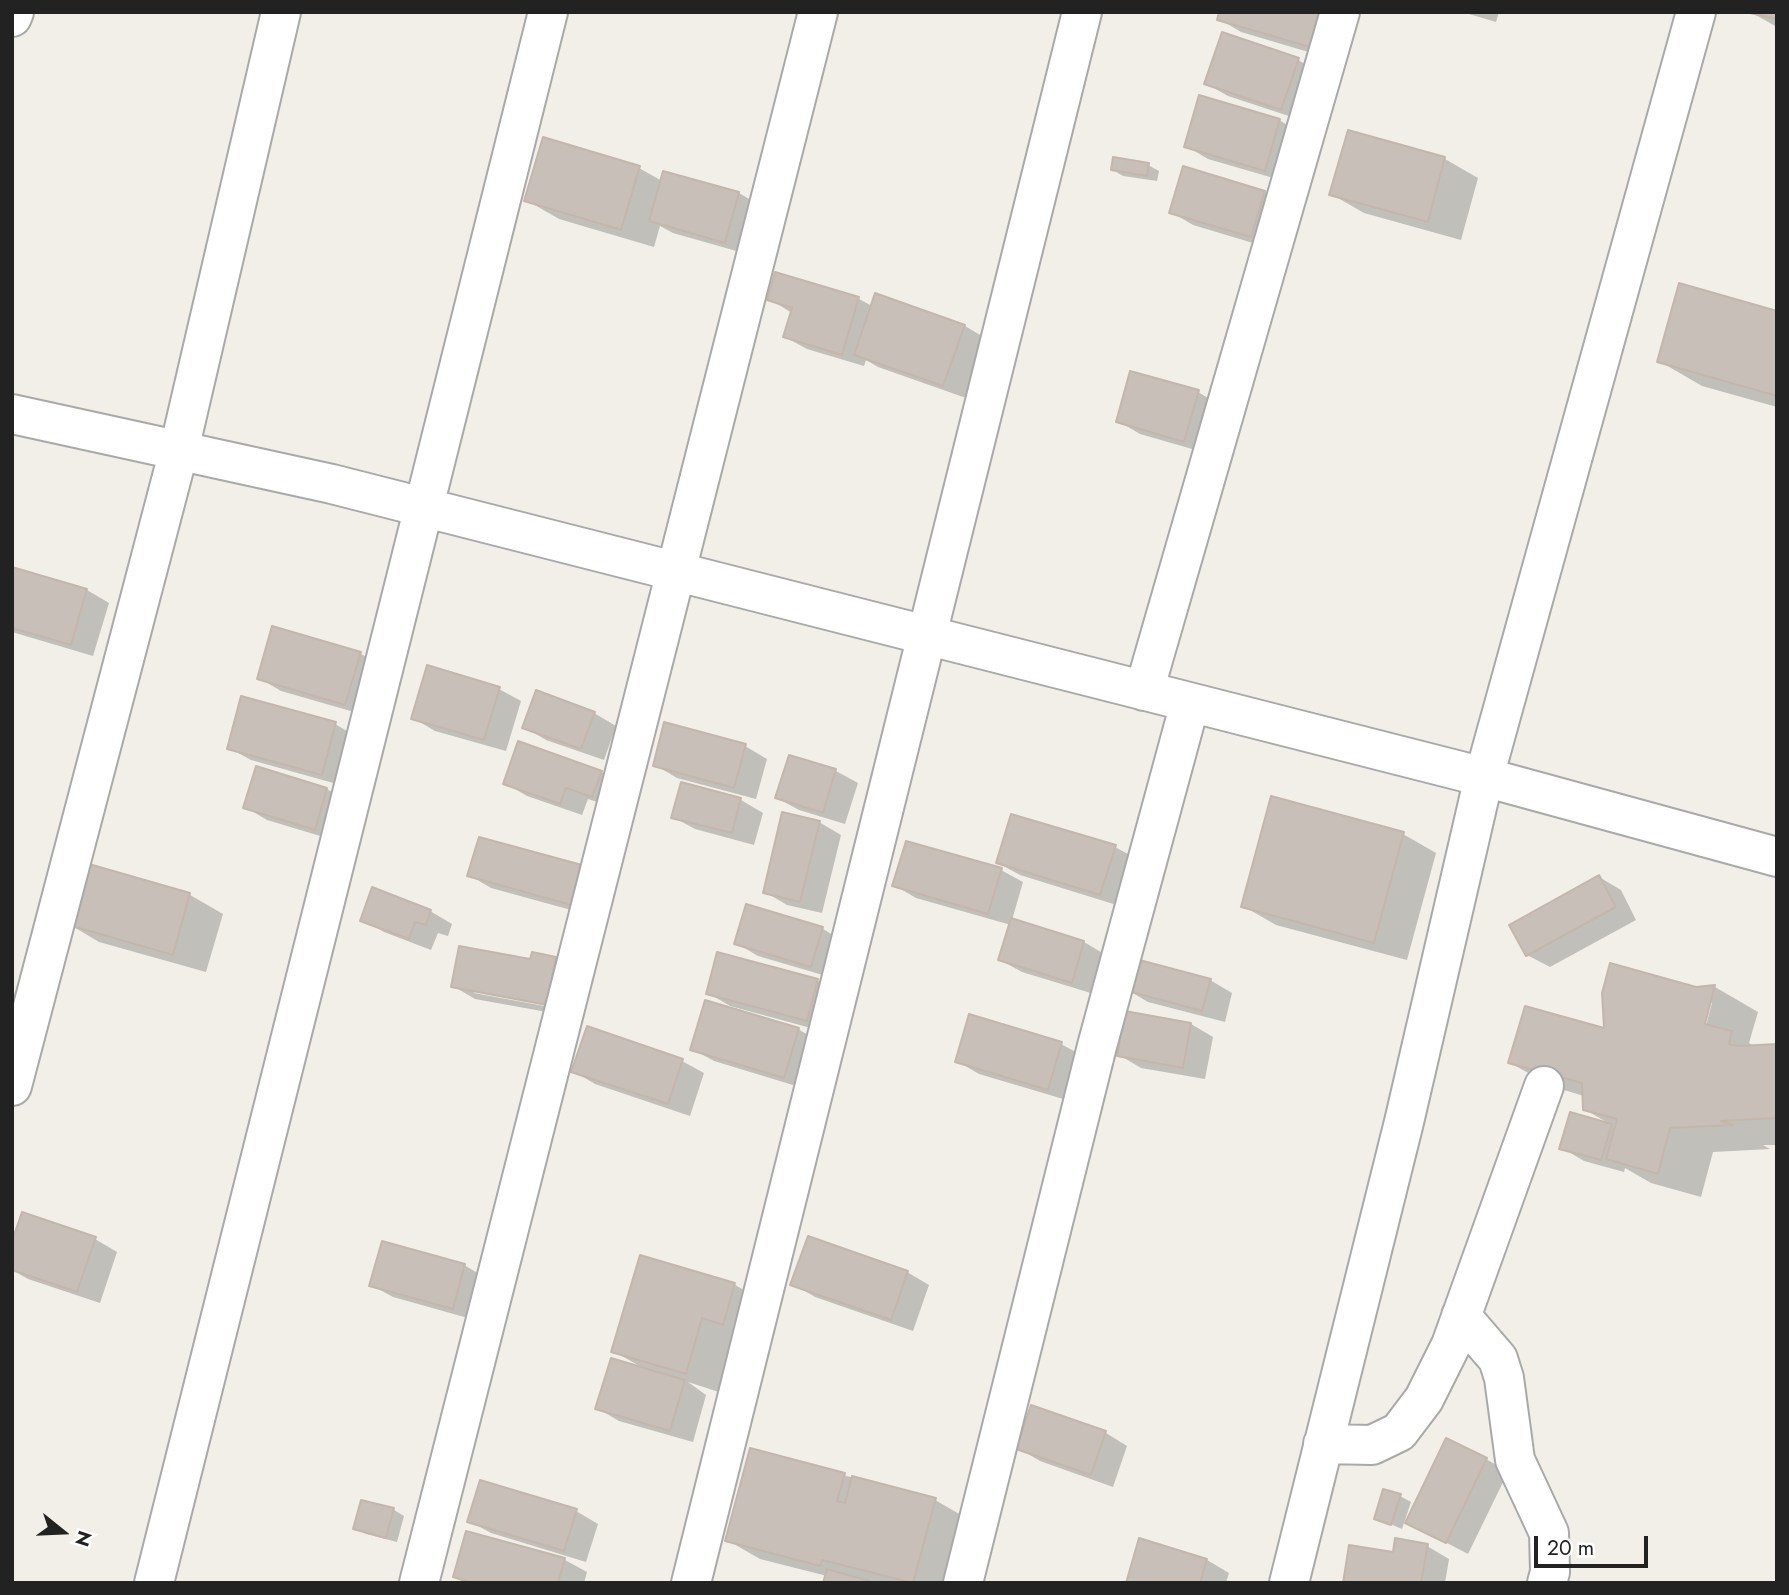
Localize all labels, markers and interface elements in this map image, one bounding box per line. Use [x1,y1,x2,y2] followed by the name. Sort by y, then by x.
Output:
[28,1497,98,1567] north arrow
[1537,1522,1651,1566] scale bar
[68,1527,99,1550] text: N
[1547,1533,1594,1563] text: 20 m

